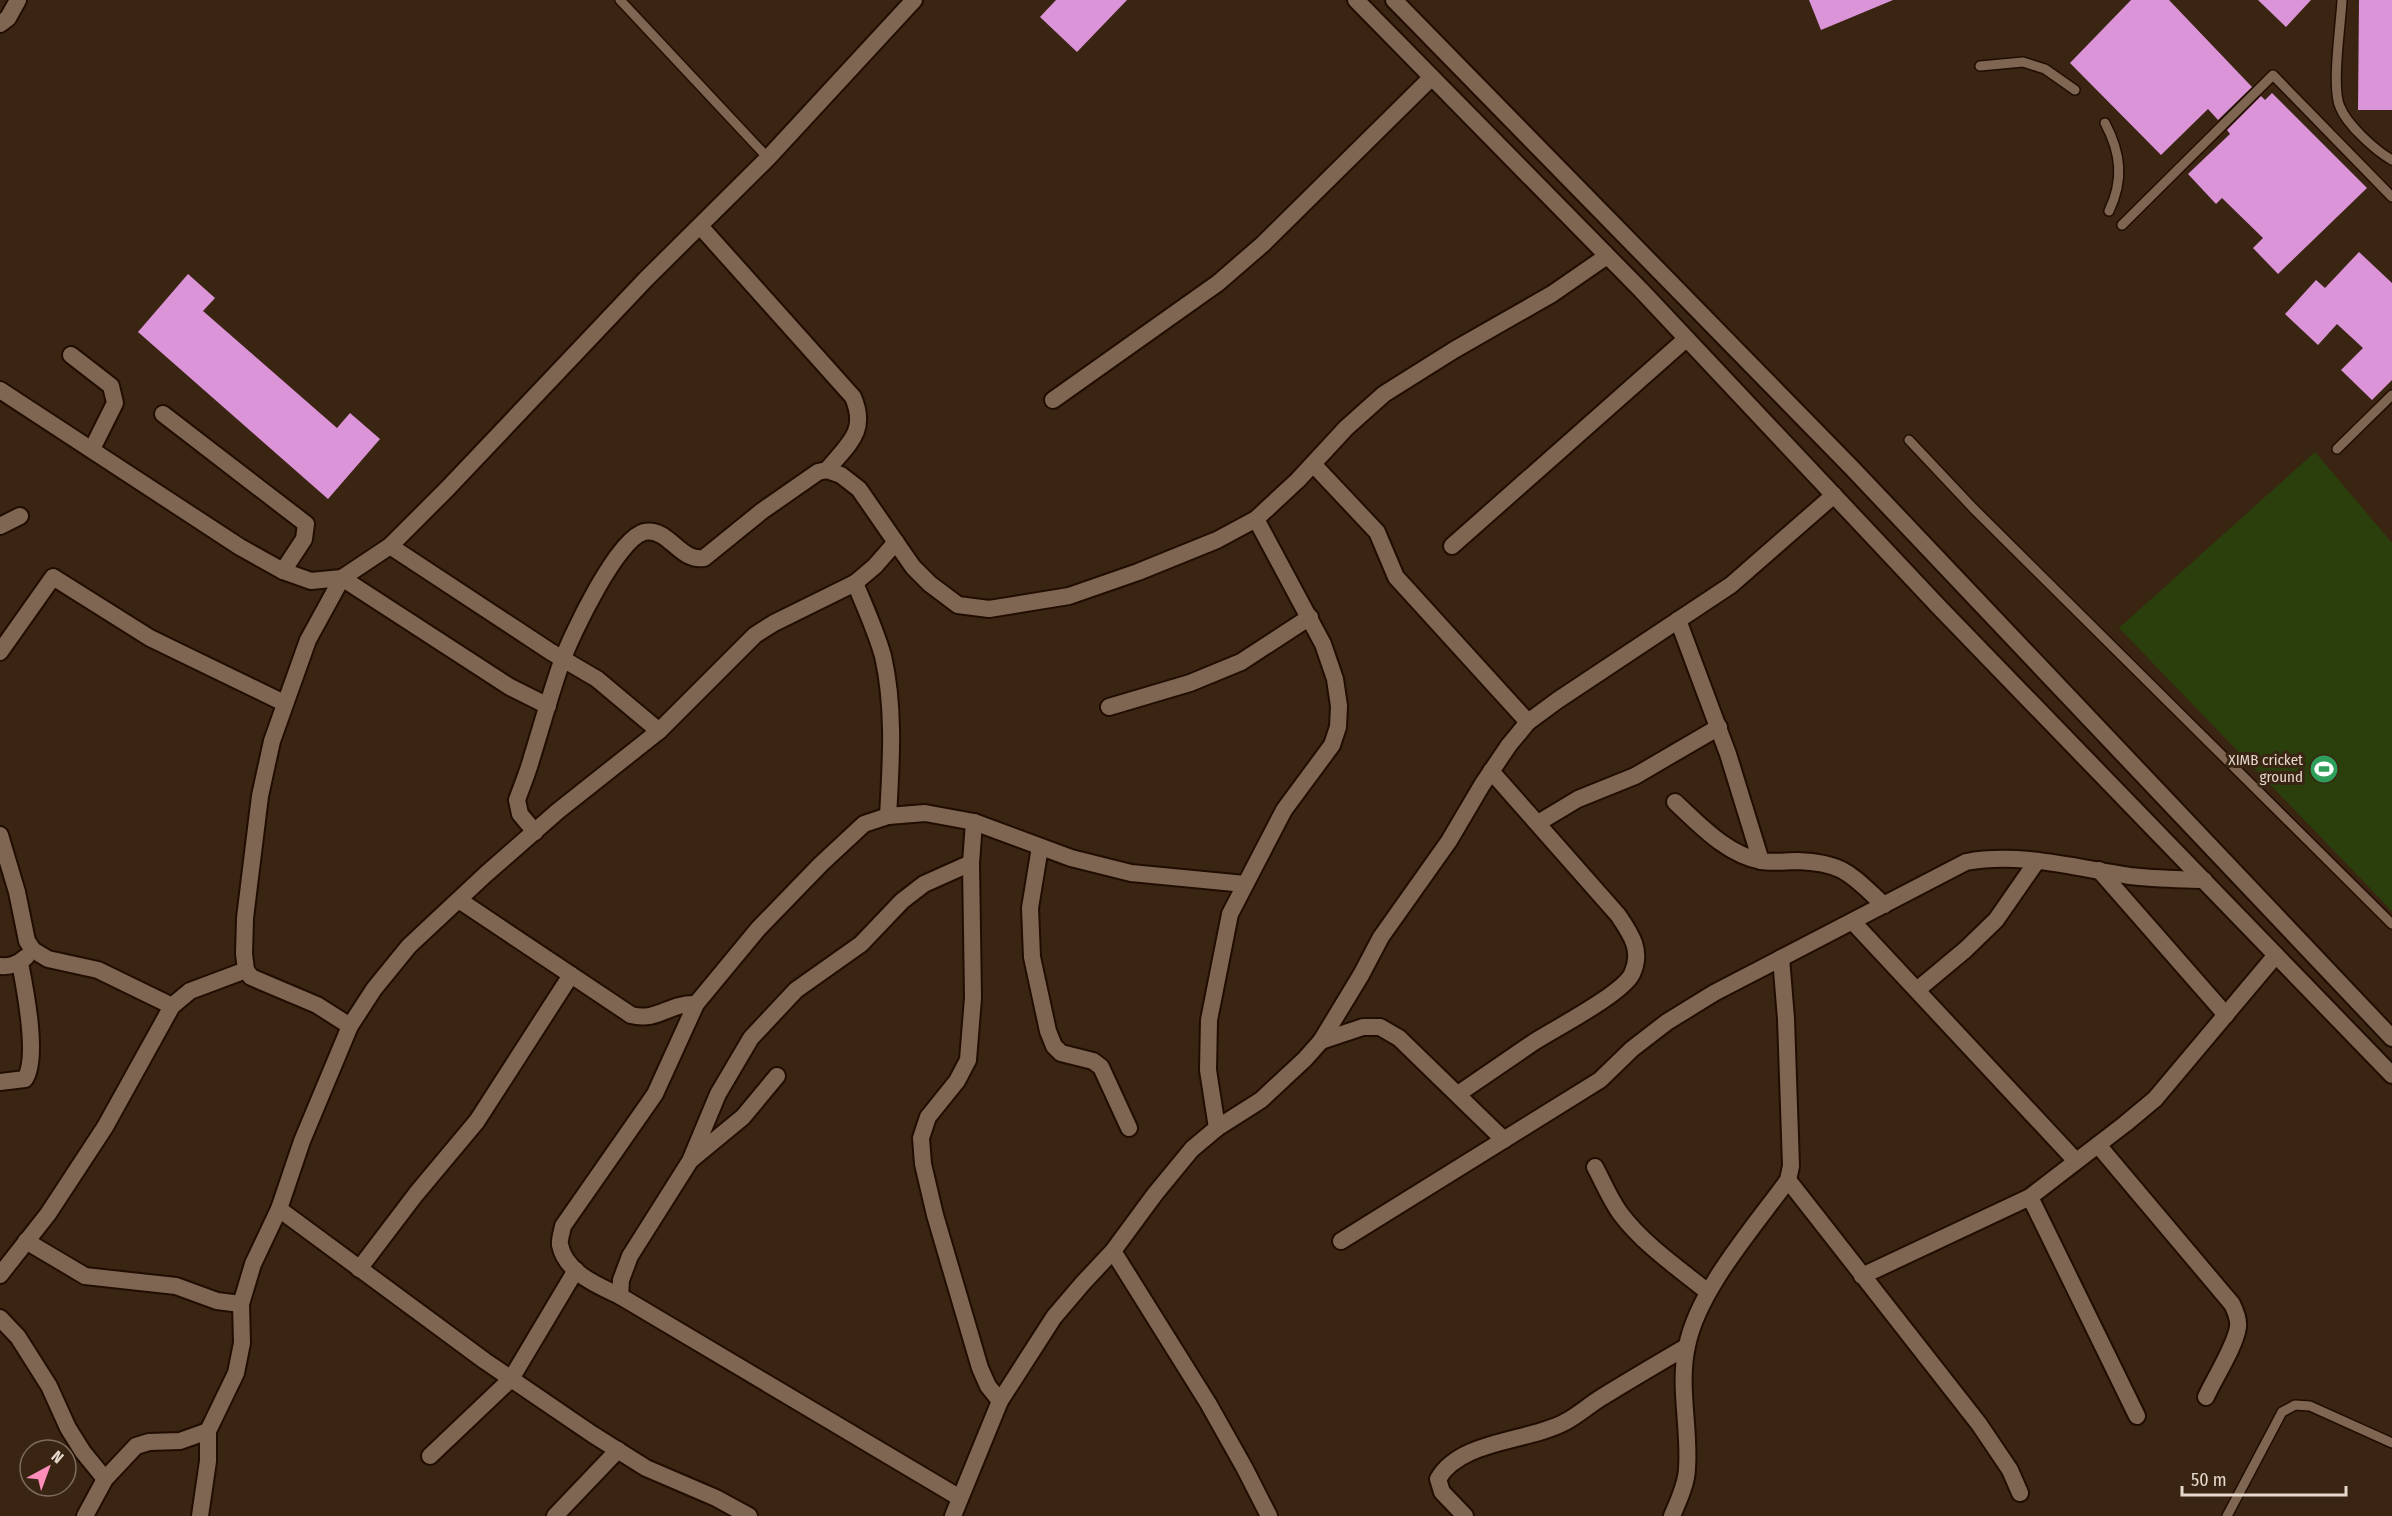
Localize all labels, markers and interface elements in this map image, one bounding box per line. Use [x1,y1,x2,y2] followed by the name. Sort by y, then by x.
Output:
[2228,751,2303,786] place label: XIMB cricket ground
[2308,753,2340,785] sports icon: XIMB cricket ground
[18,1438,78,1498] north arrow
[48,1447,67,1467] text: N
[2182,1459,2346,1497] scale bar
[2191,1469,2227,1491] text: 50 m

